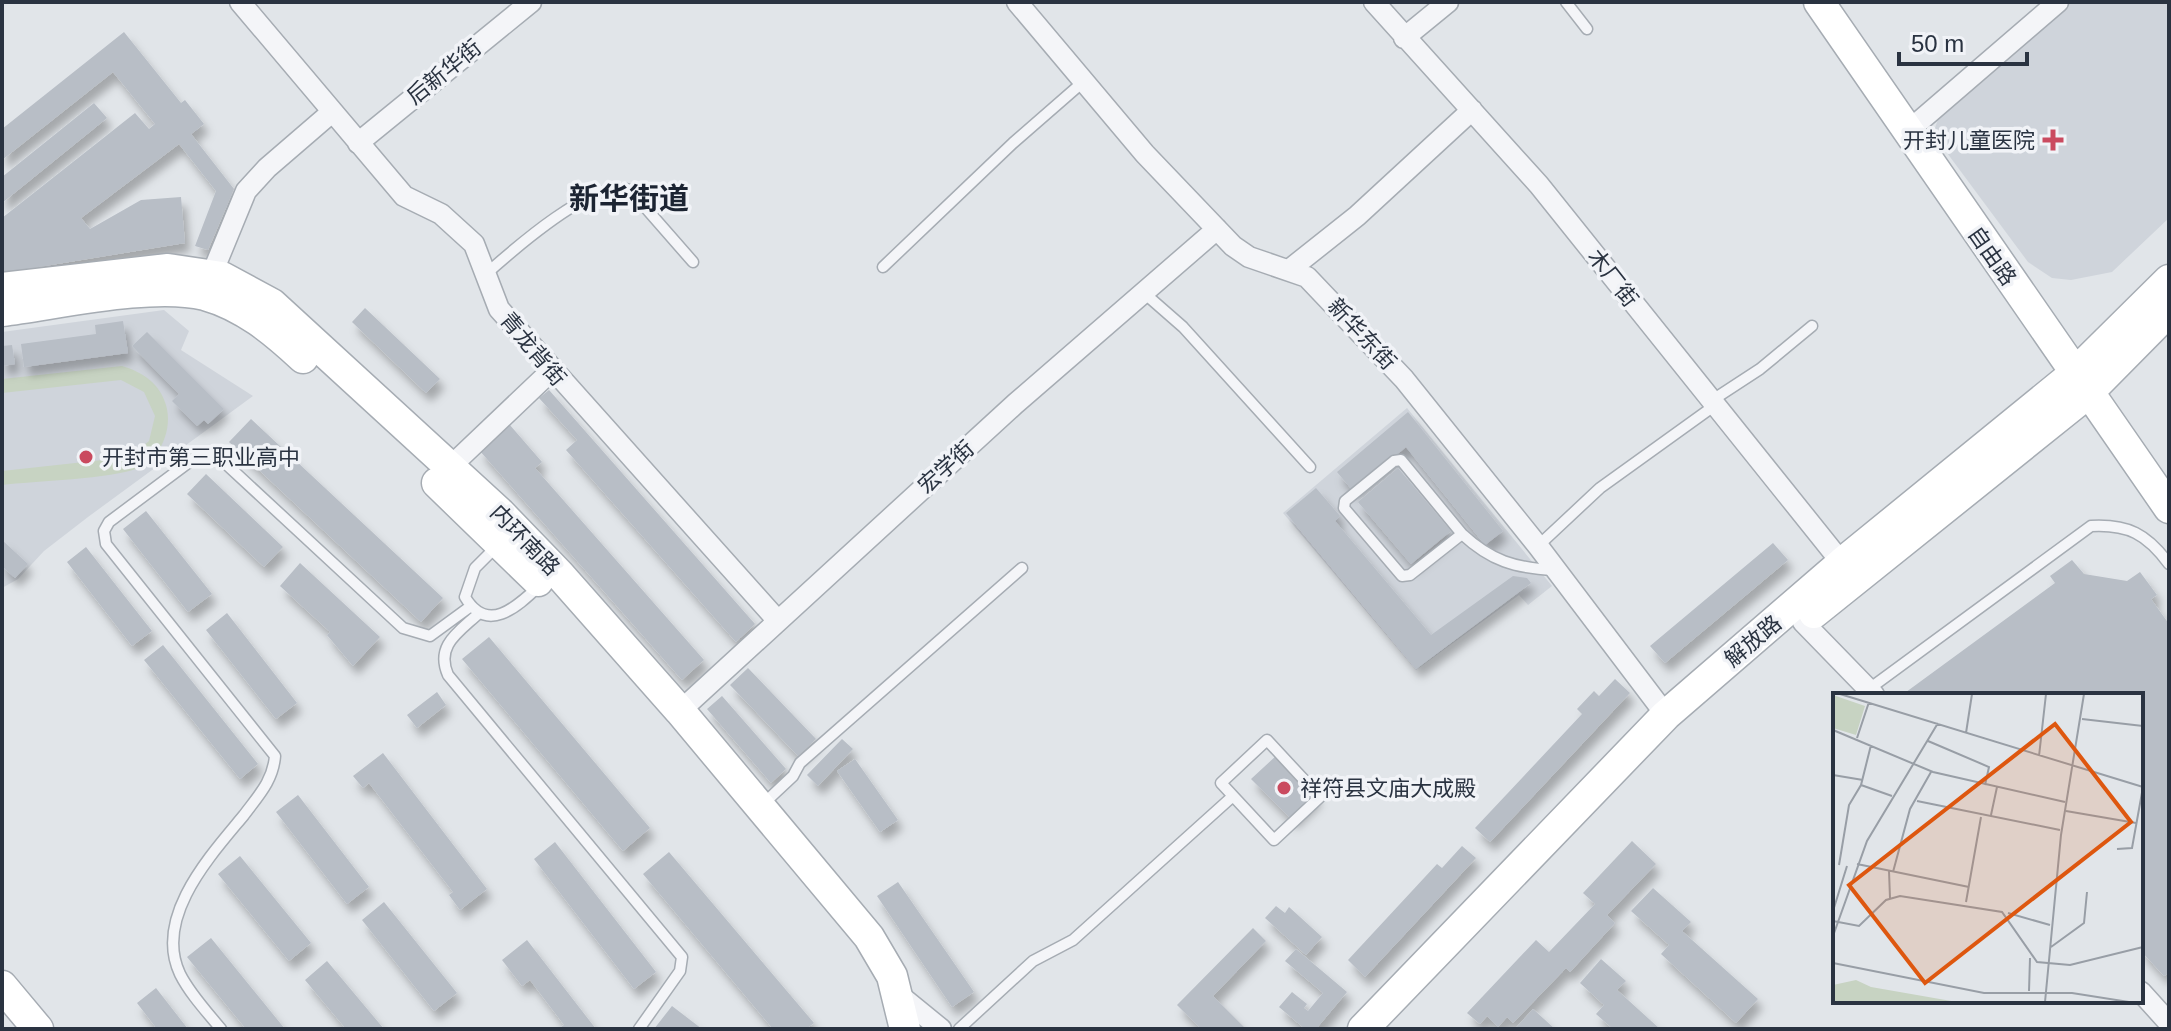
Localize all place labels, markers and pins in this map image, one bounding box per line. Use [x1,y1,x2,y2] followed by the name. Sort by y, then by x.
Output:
[1903,128,2035,153] place label: 开封儿童医院
[2042,129,2064,151] marker: 开封儿童医院
[102,445,300,470] place label: 开封市第三职业高中
[77,448,95,466] marker: 开封市第三职业高中
[1300,776,1476,801] place label: 祥符县文庙大成殿
[1275,779,1293,797] marker: 祥符县文庙大成殿

